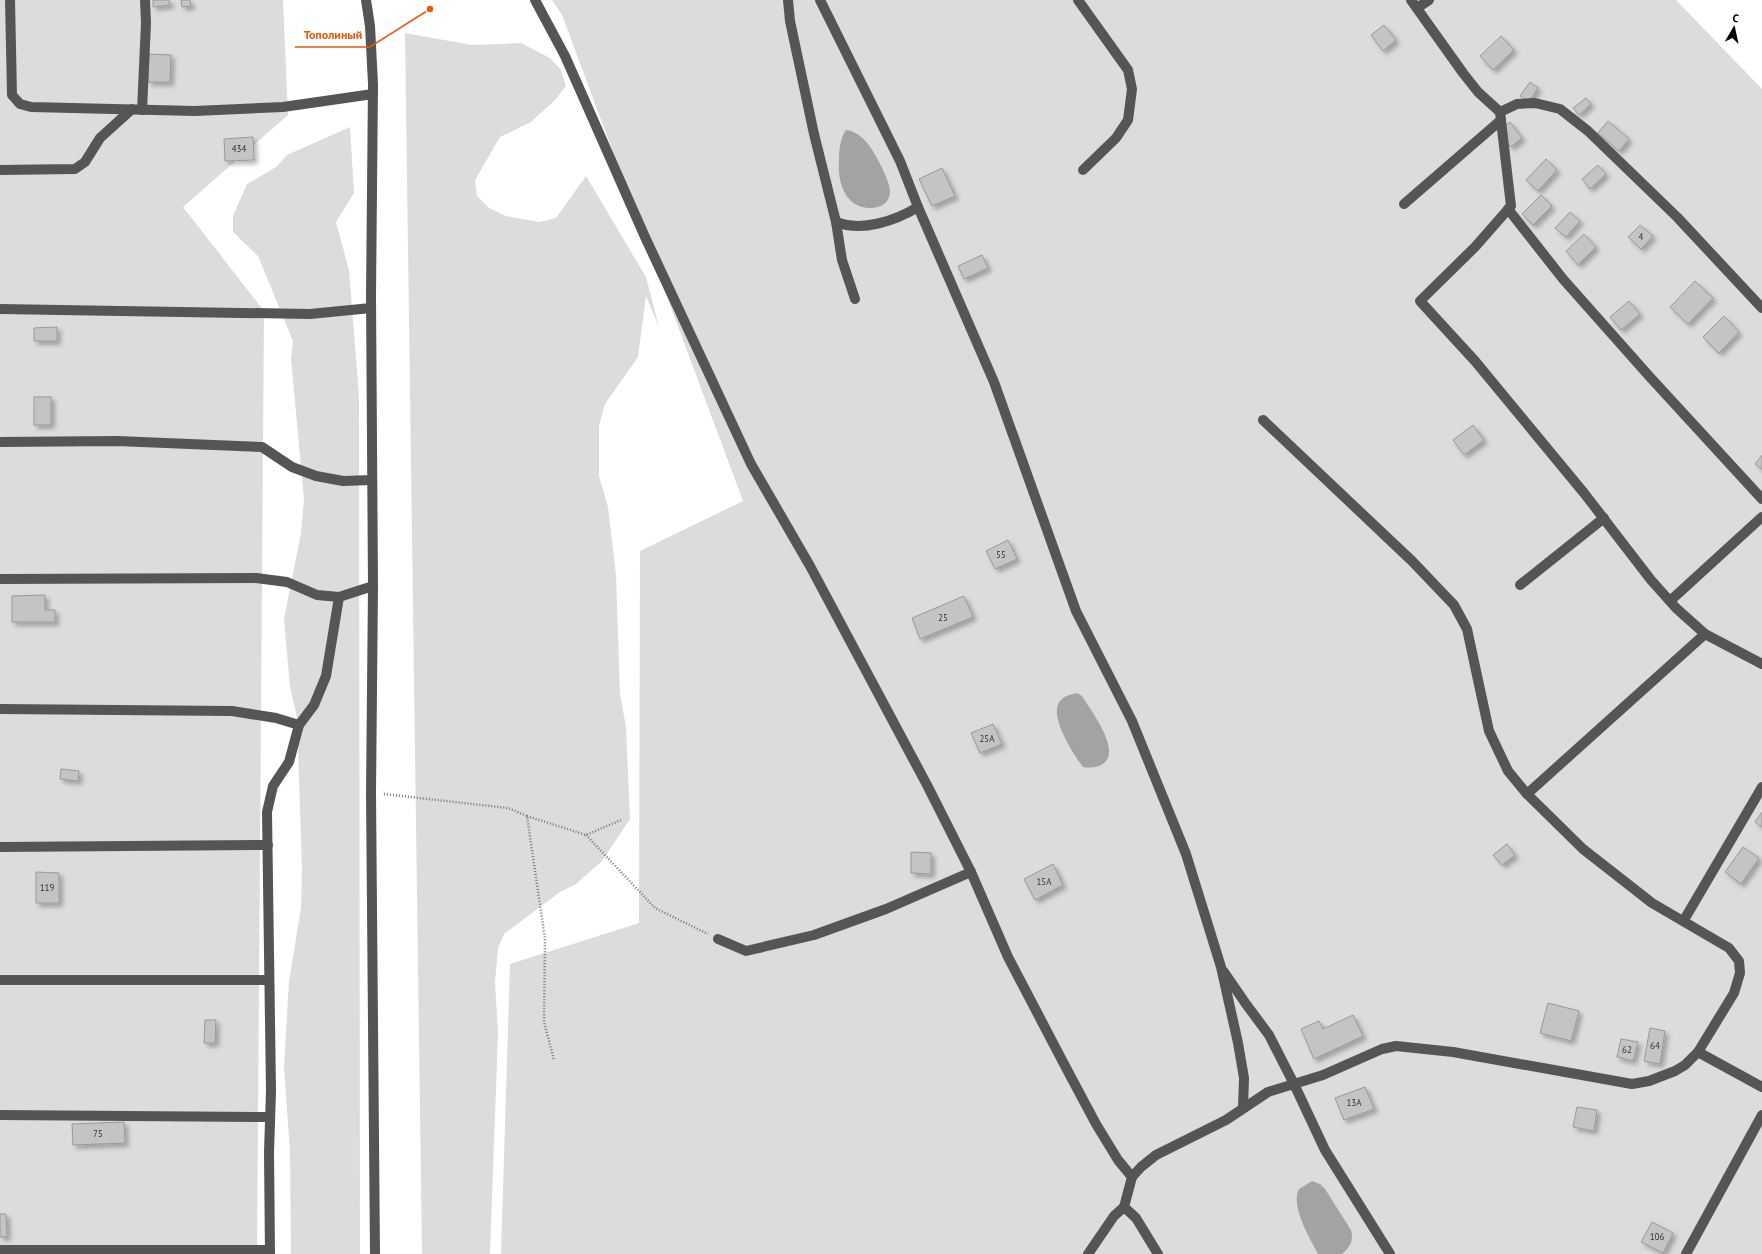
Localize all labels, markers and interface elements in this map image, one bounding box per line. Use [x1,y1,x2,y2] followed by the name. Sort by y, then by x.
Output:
[1714,8,1754,48] north arrow
[1731,11,1740,26] text: С
[295,23,370,47] callout: Тополиный
[304,27,362,42] text: Тополиный
[232,143,246,154] house number: 434
[1639,231,1644,242] house number: 4
[996,549,1006,560] house number: 55
[938,612,948,623] house number: 25
[979,733,995,744] house number: 25А
[1036,876,1052,887] house number: 15А
[40,882,54,893] house number: 119
[1650,1040,1660,1051] house number: 64
[1622,1044,1632,1055] house number: 62
[1346,1097,1362,1108] house number: 13А
[93,1128,103,1139] house number: 75
[1650,1231,1664,1242] house number: 106

